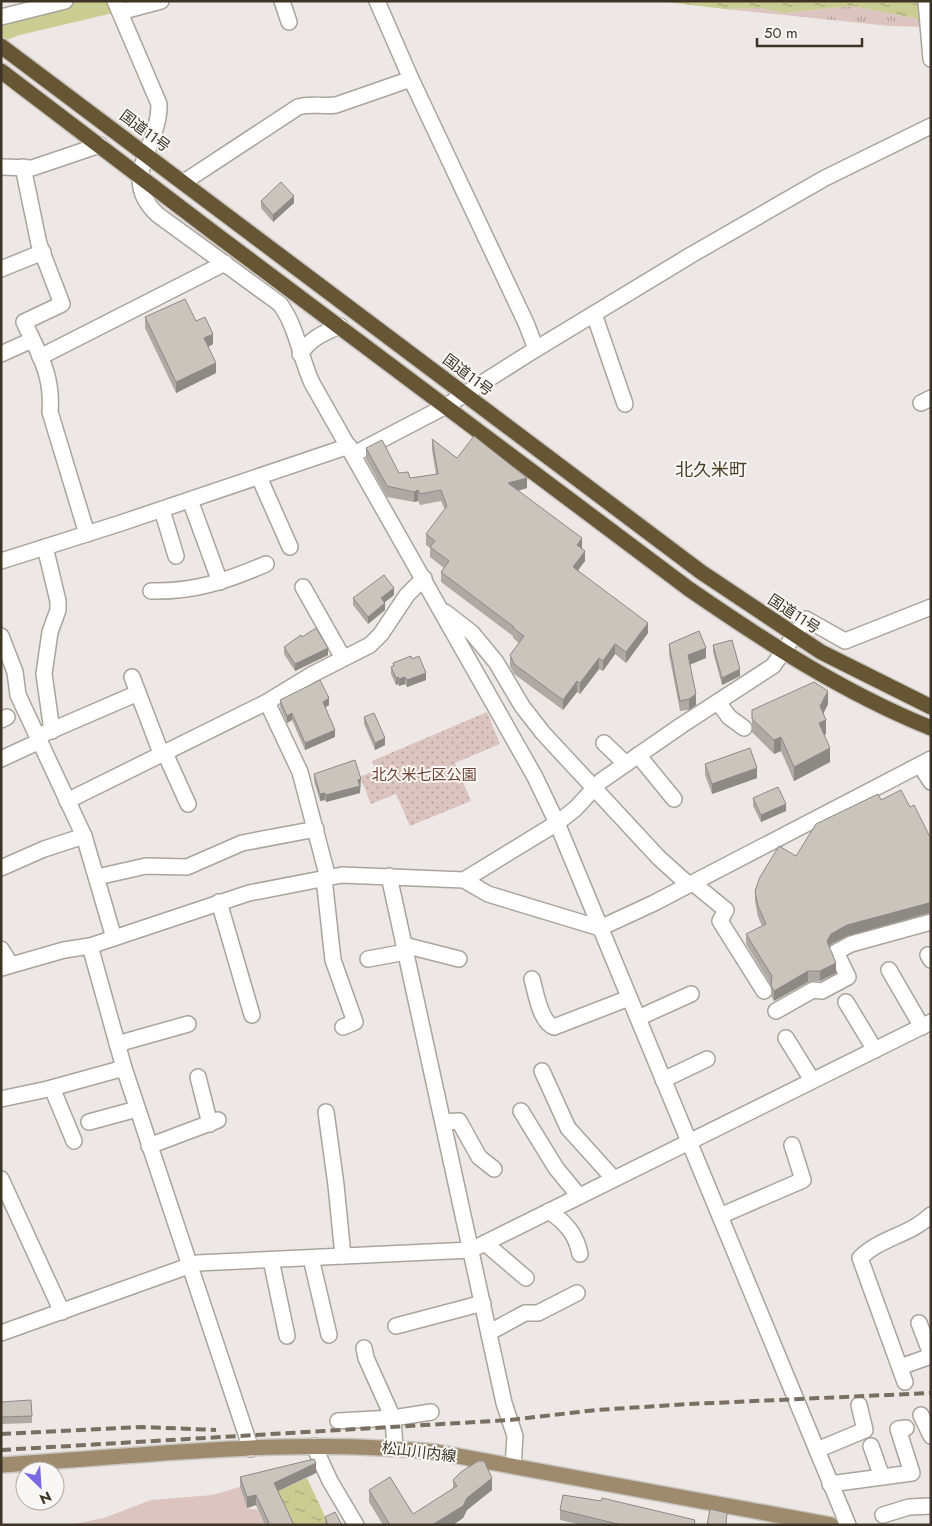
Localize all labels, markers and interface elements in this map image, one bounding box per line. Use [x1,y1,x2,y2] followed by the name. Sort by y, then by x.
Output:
[757,15,862,47] scale bar
[764,22,798,44] text: 50 m
[115,105,175,157] street label: 国道11号
[438,349,498,401] street label: 国道11号
[675,457,747,483] district label: 北久米町
[763,589,825,639] street label: 国道11号
[371,764,477,786] park label: 北久米七区公園
[380,1437,458,1467] street label: 松山川内線
[15,1461,65,1511] north arrow
[36,1486,55,1509] text: N

